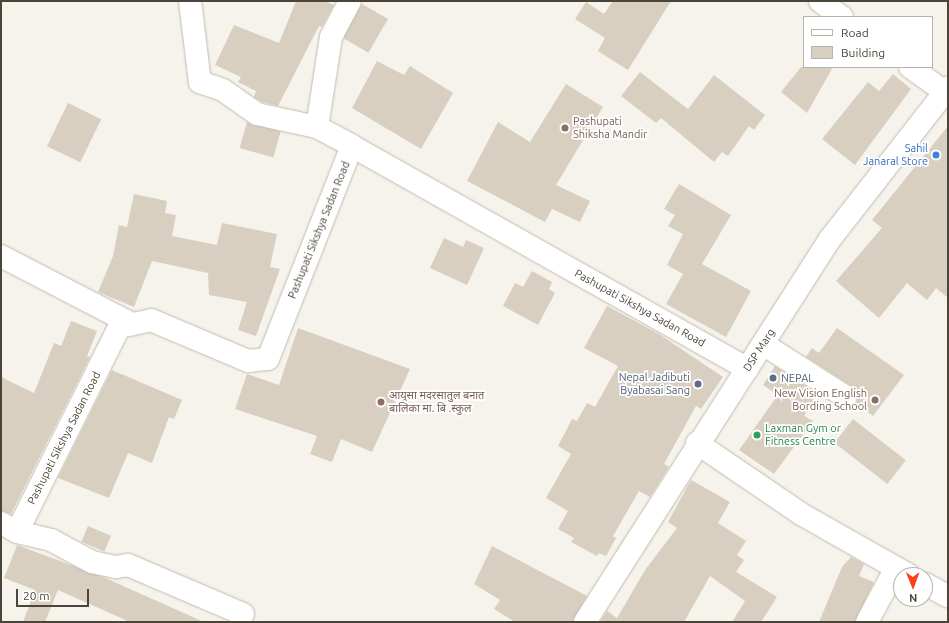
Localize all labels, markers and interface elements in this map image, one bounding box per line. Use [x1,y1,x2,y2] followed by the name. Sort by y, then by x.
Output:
[803,16,933,68] legend
[841,26,869,39] text: Road
[841,46,885,59] text: Building
[573,115,647,141] place label: Pashupati Shiksha Mandir
[560,123,570,133] marker: Pashupati Shiksha Mandir
[863,142,928,168] place label: Sahil Janaral Store
[931,150,941,160] marker: Sahil Janaral Store
[285,159,353,301] street label: Pashupati Sikshya Sadan Road
[572,267,708,349] street label: Pashupati Sikshya Sadan Road
[740,326,778,374] street label: DSP Marg
[25,369,103,507] street label: Pashupati Sikshya Sadan Road
[619,371,690,397] place label: Nepal Jadibuti Byabasai Sang
[781,371,814,385] place label: NEPAL
[768,373,778,383] marker: NEPAL
[693,379,703,389] marker: Nepal Jadibuti Byabasai Sang
[774,387,867,413] place label: New Vision English Bording School
[389,389,484,415] place label: आयुसा मदरसातुल बनात बालिका मा. बि .स्कुल
[870,395,880,405] marker: New Vision English Bording School
[376,397,386,407] marker: आयुसा मदरसातुल बनात बालिका मा. बि .स्कुल
[765,422,841,448] place label: Laxman Gym or Fitness Centre
[752,430,762,440] marker: Laxman Gym or Fitness Centre
[893,567,933,607] north arrow
[18,581,91,607] scale bar
[23,589,50,602] text: 20 m
[909,592,917,604] text: N

